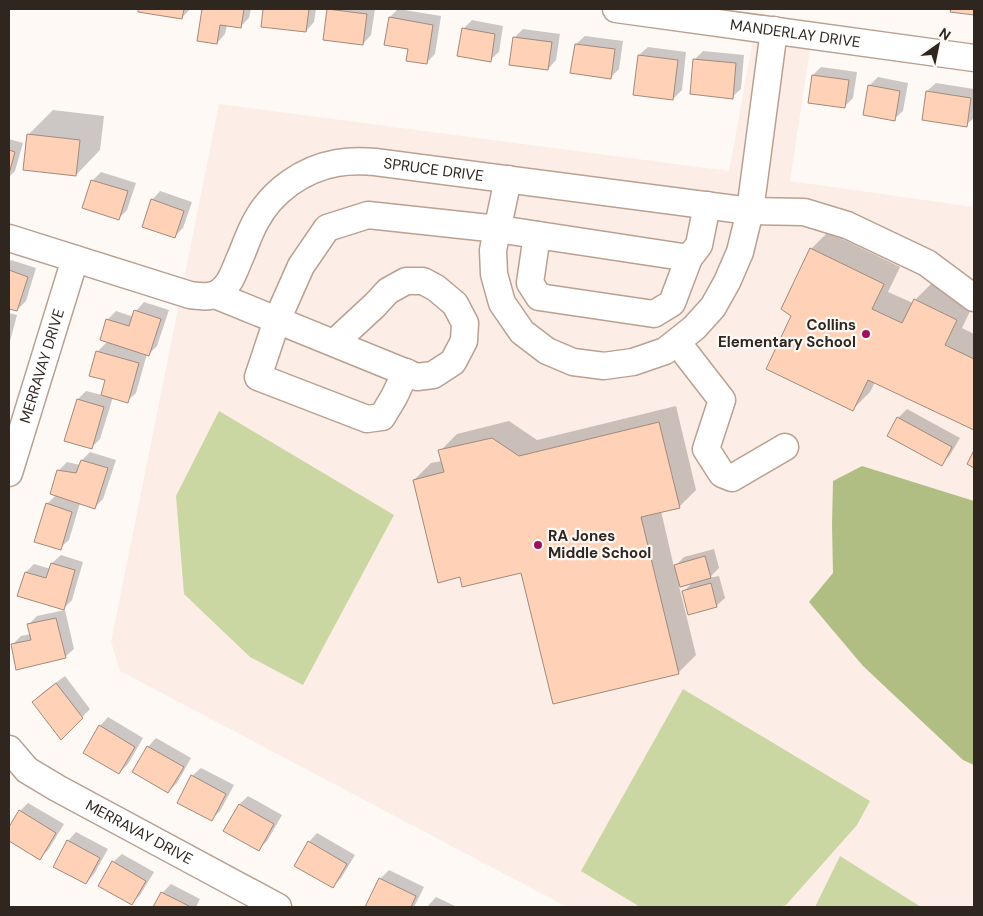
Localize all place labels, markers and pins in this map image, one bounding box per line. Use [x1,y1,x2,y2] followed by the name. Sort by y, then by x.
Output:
[718,315,856,352] place label: Collins Elementary School
[860,328,872,340] marker: Collins Elementary School
[548,526,651,563] place label: RA Jones Middle School
[532,539,544,551] marker: RA Jones Middle School

